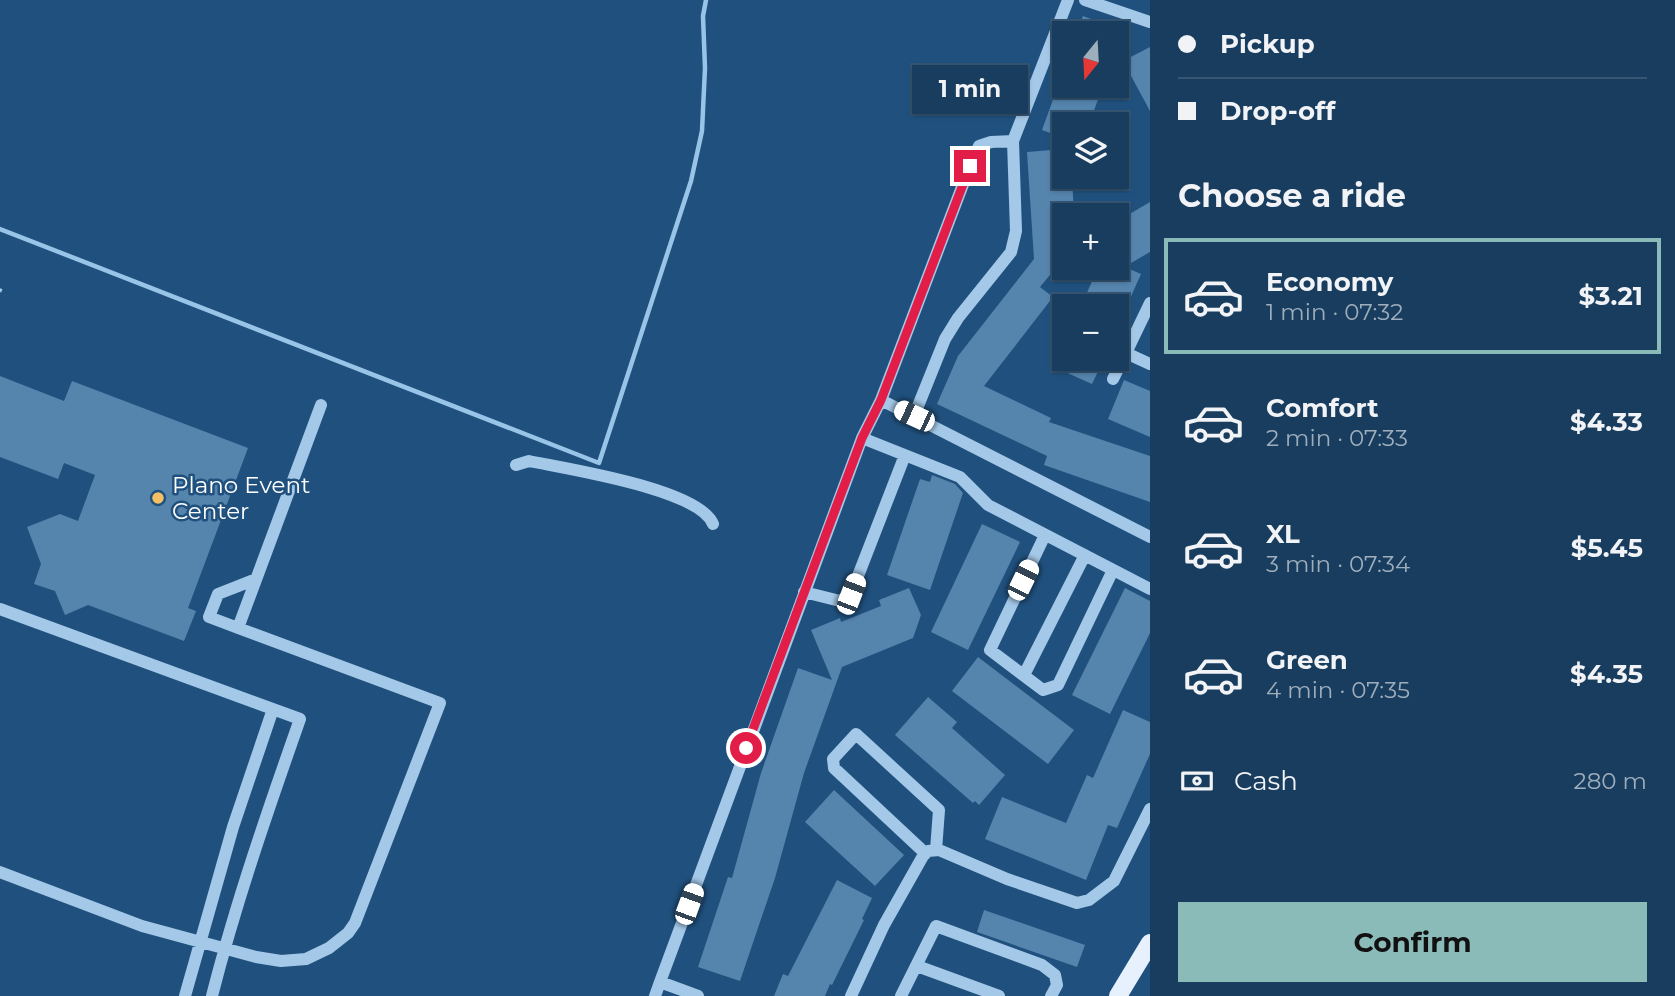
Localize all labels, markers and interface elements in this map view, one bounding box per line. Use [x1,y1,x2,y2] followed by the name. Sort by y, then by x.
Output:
[1052,21,1129,98] north arrow
[1052,21,1129,371] map controls
[1220,28,1315,60] text: Pickup
[912,64,1028,114] callout: 1 min
[939,75,1001,103] text: 1 min
[1220,95,1335,127] text: Drop-off
[1052,112,1129,189] button: layers
[954,150,986,182] route end
[1178,176,1406,215] text: Choose a ride
[1052,203,1129,280] button: +
[1182,265,1245,328] icon: car
[1266,266,1393,298] text: Economy
[1579,280,1643,312] text: $3.21
[1052,294,1129,371] button: −
[1266,298,1403,326] text: 1 min · 07:32
[1182,391,1245,454] icon: car
[1266,392,1378,424] text: Comfort
[891,398,938,434] car
[1570,406,1643,438] text: $4.33
[1266,424,1408,452] text: 2 min · 07:33
[172,471,310,525] place label: Plano Event Center
[150,490,166,506] marker: Plano Event Center
[1182,517,1245,580] icon: car
[1266,518,1300,550] text: XL
[1571,532,1643,564] text: $5.45
[1266,550,1410,578] text: 3 min · 07:34
[1005,557,1042,603] car
[834,571,869,617] car
[1182,643,1245,706] icon: car
[1266,644,1348,676] text: Green
[1570,658,1643,690] text: $4.35
[1266,676,1410,704] text: 4 min · 07:35
[730,732,762,764] route start
[1178,762,1216,800] icon: cash
[1234,765,1298,797] text: Cash
[1574,767,1647,795] text: 280 m
[672,881,707,927] car
[1178,902,1647,982] button: Confirm

